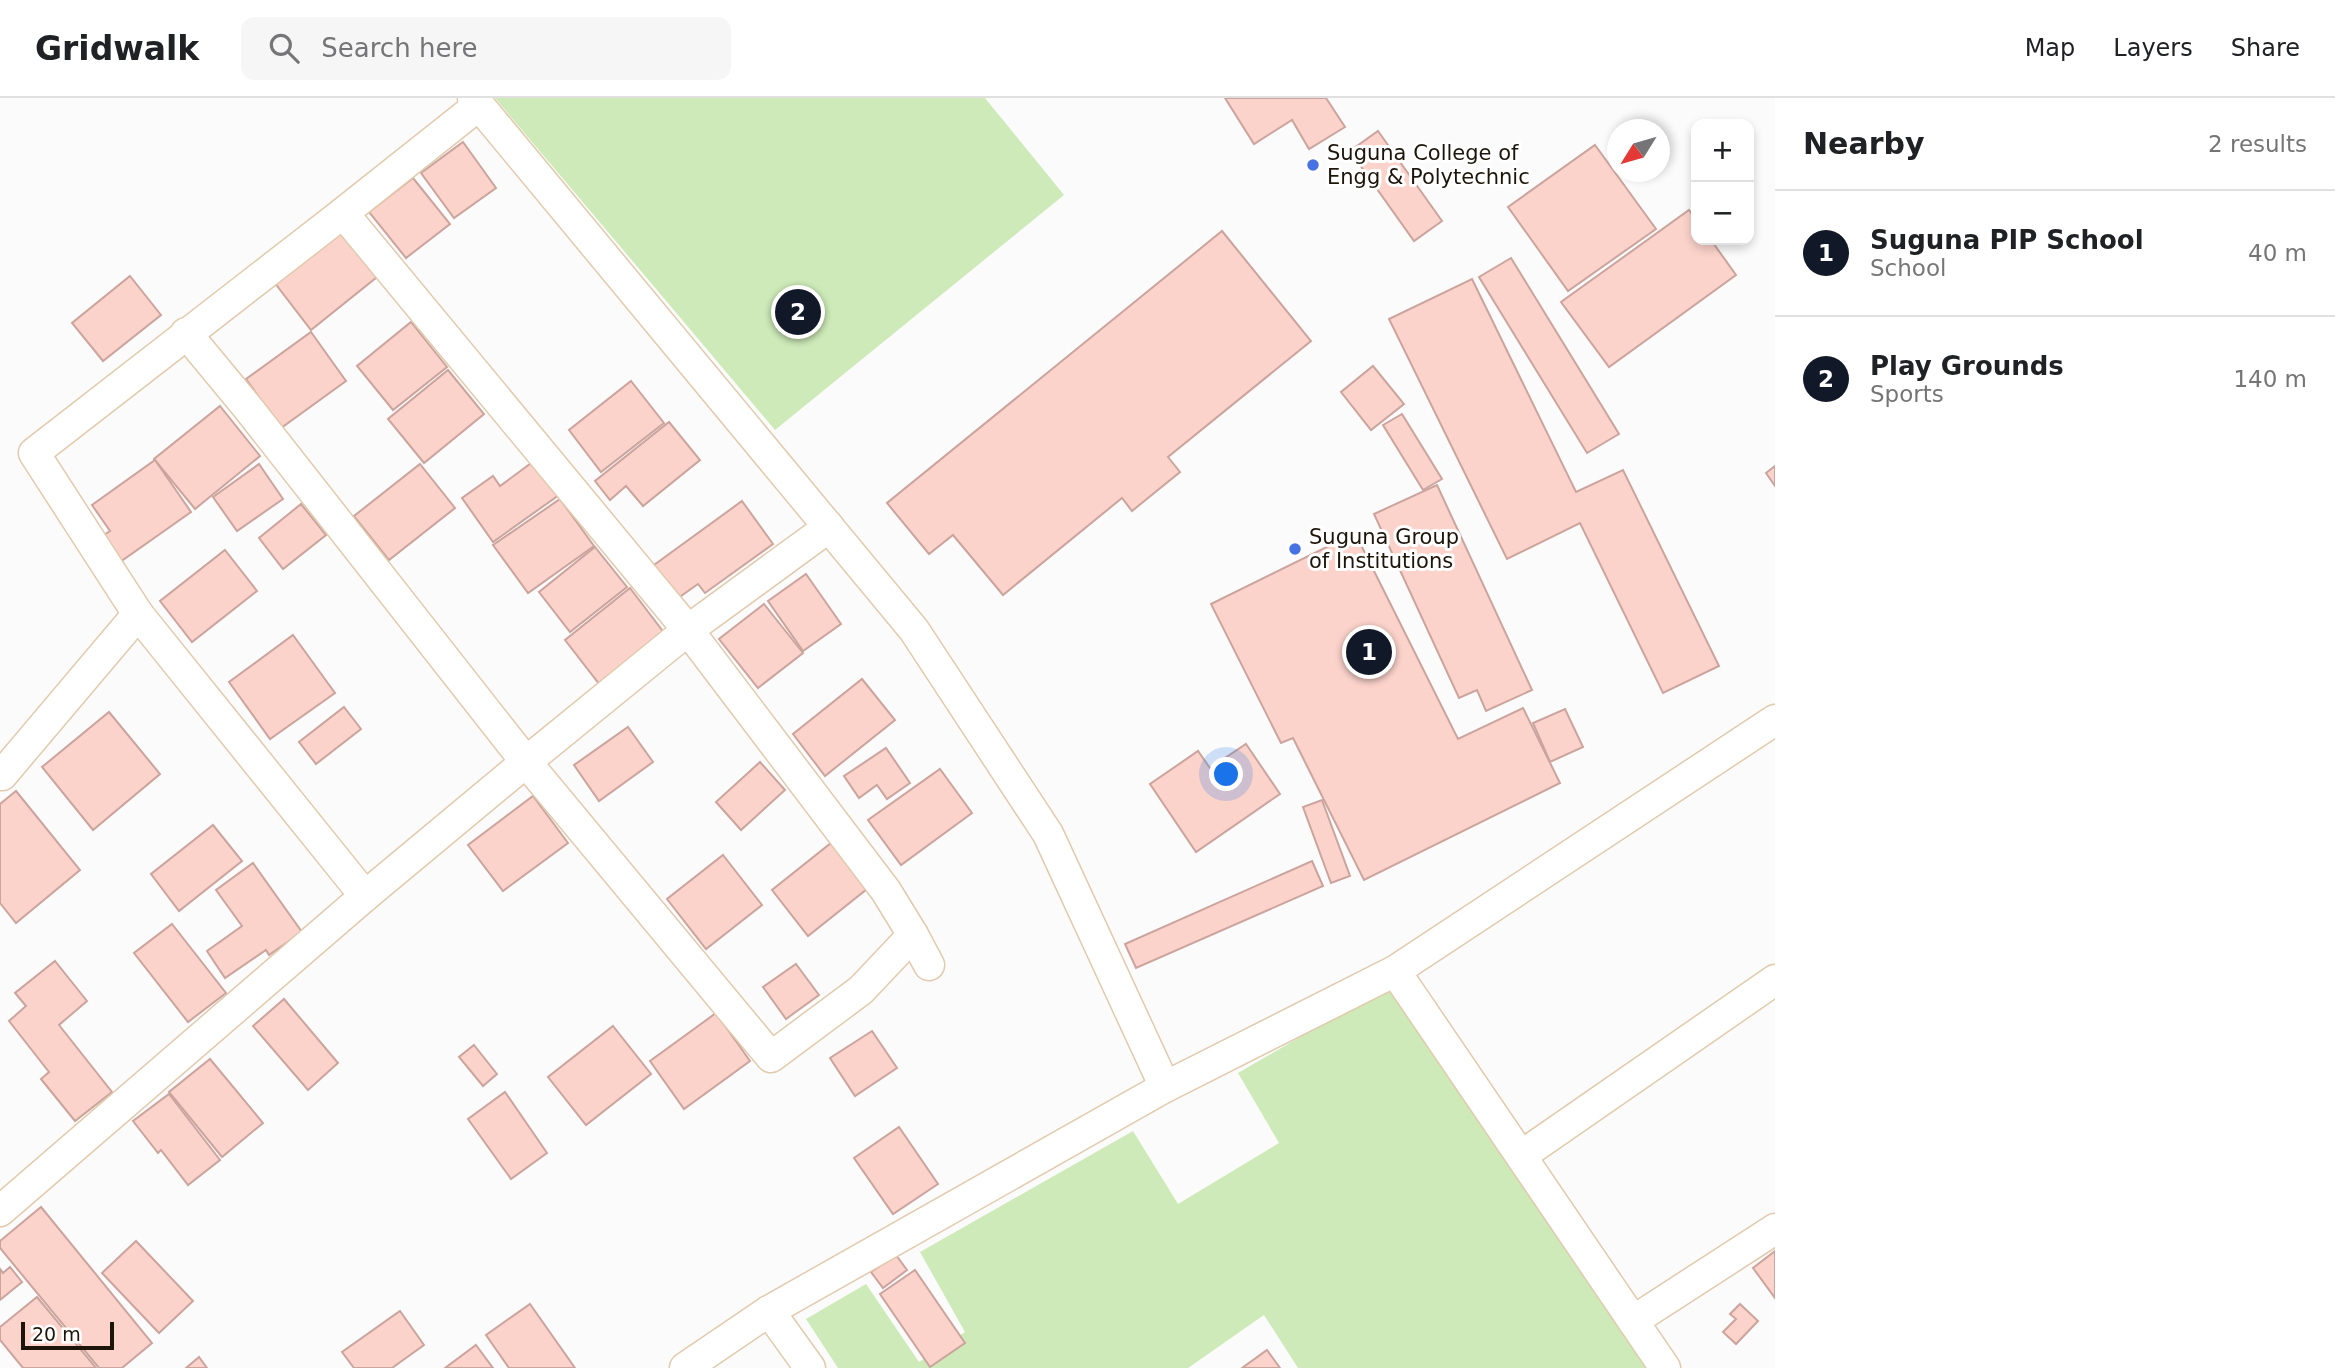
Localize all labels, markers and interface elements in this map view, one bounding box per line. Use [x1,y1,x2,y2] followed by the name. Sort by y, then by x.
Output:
[241,17,731,80] search box
[35,29,199,68] text: Gridwalk
[265,29,303,67] icon: search
[321,33,478,63] text: Search here
[2025,34,2075,62] text: Map
[2113,34,2193,62] text: Layers
[2231,34,2300,62] text: Share
[1607,119,1670,182] north arrow
[1691,119,1754,245] map controls
[1691,119,1754,182] button: +
[1803,126,1925,161] text: Nearby
[2208,131,2307,157] text: 2 results
[1327,141,1530,189] place label: Suguna College of Engg & Polytechnic
[1305,157,1321,173] marker: Suguna College of Engg & Polytechnic
[1691,182,1754,245] button: −
[1870,225,2144,255] text: Suguna PIP School
[1818,240,1834,266] text: 1
[2248,240,2307,266] text: 40 m
[1870,255,1946,281] text: School
[775,286,821,338] pin: 2
[1870,351,2064,381] text: Play Grounds
[1818,366,1834,392] text: 2
[2233,366,2307,392] text: 140 m
[1870,381,1944,407] text: Sports
[1309,525,1459,573] place label: Suguna Group of Institutions
[1287,541,1303,557] marker: Suguna Group of Institutions
[1346,626,1392,678] pin: 1
[1209,757,1243,791] your location
[21,1319,114,1351] scale bar
[32,1323,81,1345] text: 20 m

